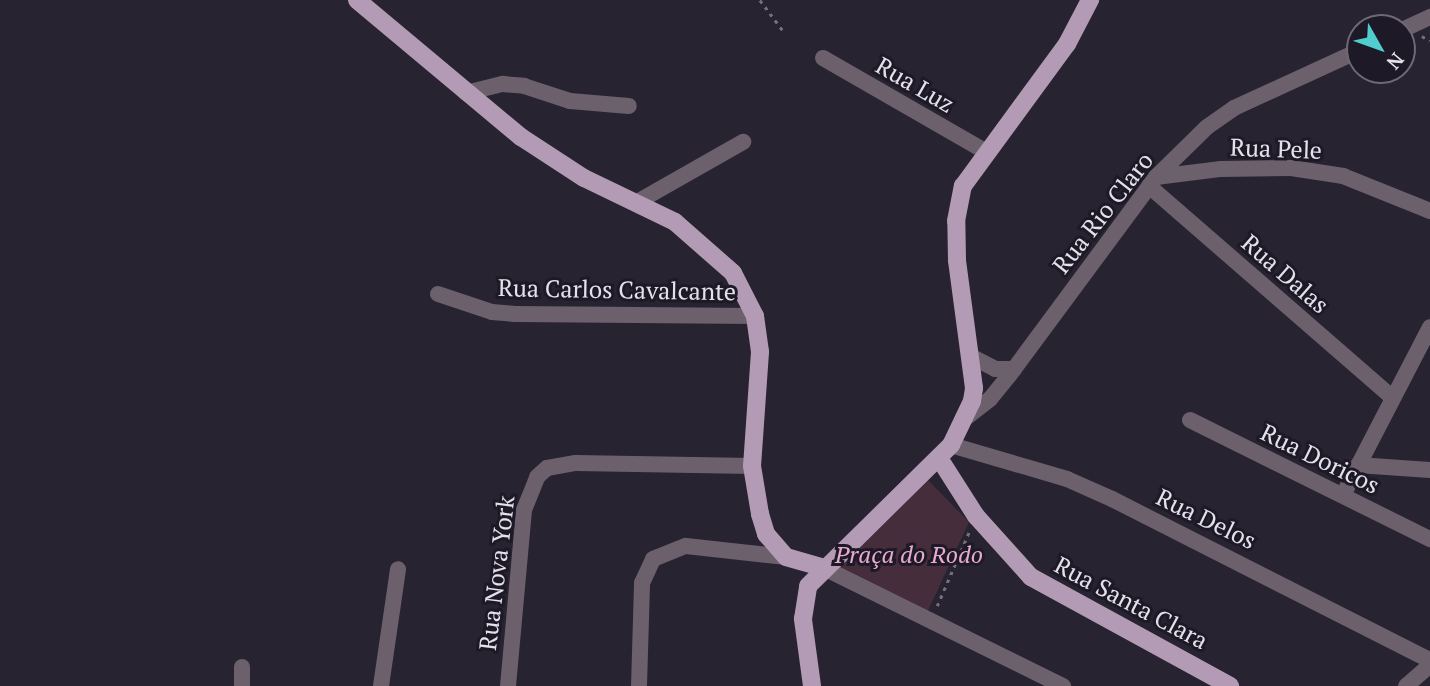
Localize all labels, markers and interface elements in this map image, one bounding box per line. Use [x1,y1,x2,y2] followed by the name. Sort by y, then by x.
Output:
[1346,14,1416,84] north arrow
[1382,48,1410,75] text: N
[871,51,959,119] street label: Rua Luz
[1230,133,1322,165] street label: Rua Pele
[1047,147,1159,279] street label: Rua Rio Claro
[1236,228,1334,320] street label: Rua Dalas
[498,274,736,306] street label: Rua Carlos Cavalcante
[1256,418,1384,500] street label: Rua Doricos
[1152,483,1260,555] street label: Rua Delos
[473,494,521,652] street label: Rua Nova York
[835,541,983,569] park label: Praça do Rodo
[1050,551,1212,655] street label: Rua Santa Clara

